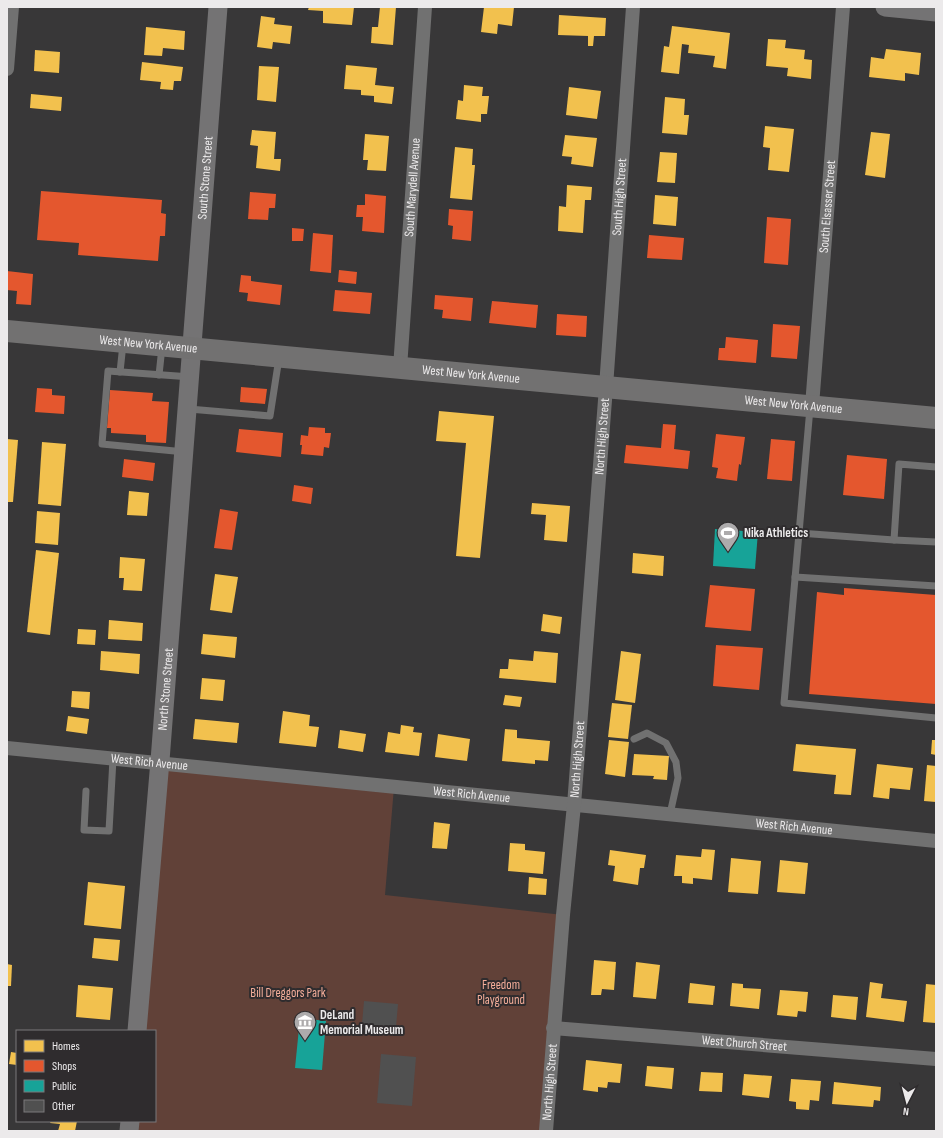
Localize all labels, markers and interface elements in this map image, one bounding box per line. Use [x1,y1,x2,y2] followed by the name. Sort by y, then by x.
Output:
[194,136,216,220] street label: South Stone Street
[401,138,424,237] street label: South Marydell Avenue
[609,158,630,236] street label: South High Street
[816,159,839,254] street label: South Elsasser Street
[99,332,198,357] street label: West New York Avenue
[421,362,521,387] street label: West New York Avenue
[744,392,843,417] street label: West New York Avenue
[591,397,613,475] street label: North High Street
[715,520,741,553] sports icon: Nika Athletics
[744,525,808,541] place label: Nika Athletics
[155,647,177,731] street label: North Stone Street
[567,720,588,798] street label: North High Street
[110,750,189,774] street label: West Rich Avenue
[432,783,511,806] street label: West Rich Avenue
[755,815,833,839] street label: West Rich Avenue
[477,977,525,1008] park label: Freedom Playground
[250,985,326,1001] park label: Bill Dreggors Park
[320,1007,404,1038] place label: DeLand Memorial Museum
[292,1009,318,1042] museum icon: DeLand Memorial Museum
[16,1030,156,1122] legend
[701,1032,788,1055] street label: West Church Street
[52,1039,80,1054] text: Homes
[539,1043,561,1121] street label: North High Street
[52,1059,77,1074] text: Shops
[52,1079,77,1094] text: Public
[887,1082,927,1122] north arrow
[52,1099,76,1114] text: Other
[902,1105,910,1118] text: N

